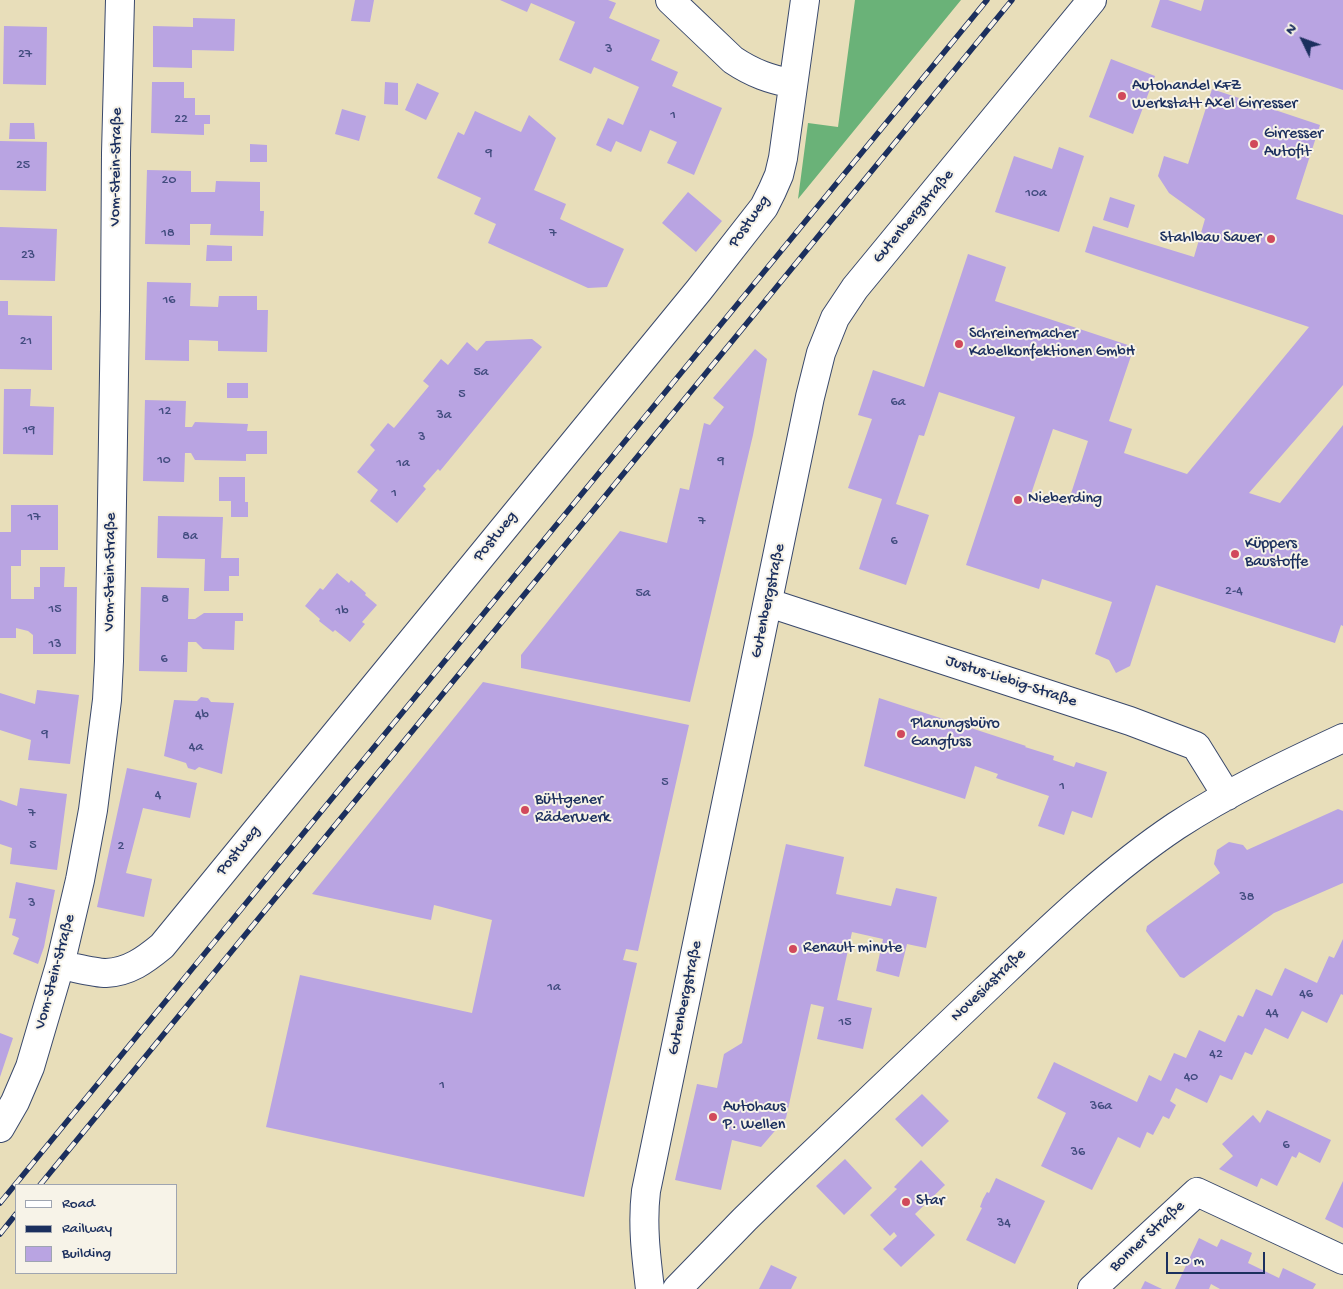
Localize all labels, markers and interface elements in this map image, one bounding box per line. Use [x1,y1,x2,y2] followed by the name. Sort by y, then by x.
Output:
[1278,15,1328,65] north arrow
[1282,21,1301,39] text: N
[605,42,613,58] house number: 3
[18,47,32,63] house number: 27
[1132,77,1297,115] place label: Autohandel KFZ Werkstatt Axel Girresser
[1116,90,1128,102] marker: Autohandel KFZ Werkstatt Axel Girresser
[106,108,128,226] street label: Vom-Stein-Straße
[670,108,676,124] house number: 1
[174,112,188,128] house number: 22
[1264,125,1323,163] place label: Girresser Autofit
[1248,138,1260,150] marker: Girresser Autofit
[485,146,493,162] house number: 9
[16,158,30,174] house number: 25
[869,166,959,268] street label: Gutenbergstraße
[162,173,176,189] house number: 20
[1025,186,1047,202] house number: 10a
[725,192,775,252] street label: Postweg
[161,226,175,242] house number: 18
[549,226,557,242] house number: 7
[1160,229,1261,249] place label: Stahlbau Sauer
[1265,233,1277,245] marker: Stahlbau Sauer
[21,248,35,264] house number: 23
[163,293,175,309] house number: 16
[969,325,1135,363] place label: Schreinermacher Kabelkonfektionen GmbH
[20,334,32,350] house number: 21
[953,338,965,350] marker: Schreinermacher Kabelkonfektionen GmbH
[473,365,489,381] house number: 5a
[458,387,466,403] house number: 5
[891,395,905,411] house number: 6a
[159,404,171,420] house number: 12
[436,408,452,424] house number: 3a
[23,423,35,439] house number: 19
[418,430,426,446] house number: 3
[157,453,171,469] house number: 10
[717,454,725,470] house number: 9
[396,456,410,472] house number: 1a
[391,486,397,502] house number: 1
[1028,490,1102,510] place label: Nieberding
[1012,494,1024,506] marker: Nieberding
[470,508,522,566] street label: Postweg
[28,510,40,526] house number: 17
[100,513,122,631] street label: Vom-Stein-Straße
[698,514,706,530] house number: 7
[182,529,198,545] house number: 8a
[890,534,898,550] house number: 6
[1245,535,1308,573] place label: Küppers Baustoffe
[748,542,790,660] street label: Gutenbergstraße
[1229,548,1241,560] marker: Küppers Baustoffe
[1225,584,1243,600] house number: 2-4
[635,586,651,602] house number: 5a
[161,592,169,608] house number: 8
[48,602,62,618] house number: 15
[335,604,349,620] house number: 1b
[49,637,61,653] house number: 13
[160,652,168,668] house number: 6
[943,652,1079,712] street label: Justus-Liebig-Straße
[195,708,209,724] house number: 4b
[911,715,1000,753] place label: Planungsbüro Gangfuss
[41,727,49,743] house number: 9
[895,728,907,740] marker: Planungsbüro Gangfuss
[189,740,203,756] house number: 4a
[661,775,669,791] house number: 5
[1059,779,1065,795] house number: 1
[155,788,161,804] house number: 4
[535,791,610,829] place label: Büttgener RäderWerk
[519,804,531,816] marker: Büttgener RäderWerk
[28,806,36,822] house number: 7
[213,822,265,880] street label: Postweg
[29,838,37,854] house number: 5
[118,839,124,855] house number: 2
[1240,890,1254,906] house number: 38
[28,896,36,912] house number: 3
[31,912,81,1032] street label: Vom-Stein-Straße
[665,939,707,1057] street label: Gutenbergstraße
[803,939,902,959] place label: Renault minute
[787,943,799,955] marker: Renault minute
[947,945,1031,1027] street label: Novesiastraße
[547,980,561,996] house number: 1a
[1299,987,1313,1003] house number: 46
[1265,1006,1279,1022] house number: 44
[838,1015,852,1031] house number: 15
[1209,1047,1223,1063] house number: 42
[1184,1070,1198,1086] house number: 40
[439,1078,445,1094] house number: 1
[723,1098,786,1136] place label: Autohaus P. Wellen
[1090,1099,1112,1115] house number: 36a
[707,1111,719,1123] marker: Autohaus P. Wellen
[1282,1138,1290,1154] house number: 6
[1071,1145,1085,1161] house number: 36
[15,1184,178,1274] legend
[916,1192,944,1212] place label: Star
[62,1195,95,1213] text: Road
[900,1196,912,1208] marker: Star
[1106,1197,1190,1277] street label: Bonner Straße
[997,1216,1011,1232] house number: 34
[62,1220,112,1238] text: Railway
[1168,1242,1267,1274] scale bar
[62,1245,111,1263] text: Building
[1174,1252,1204,1270] text: 20 m

